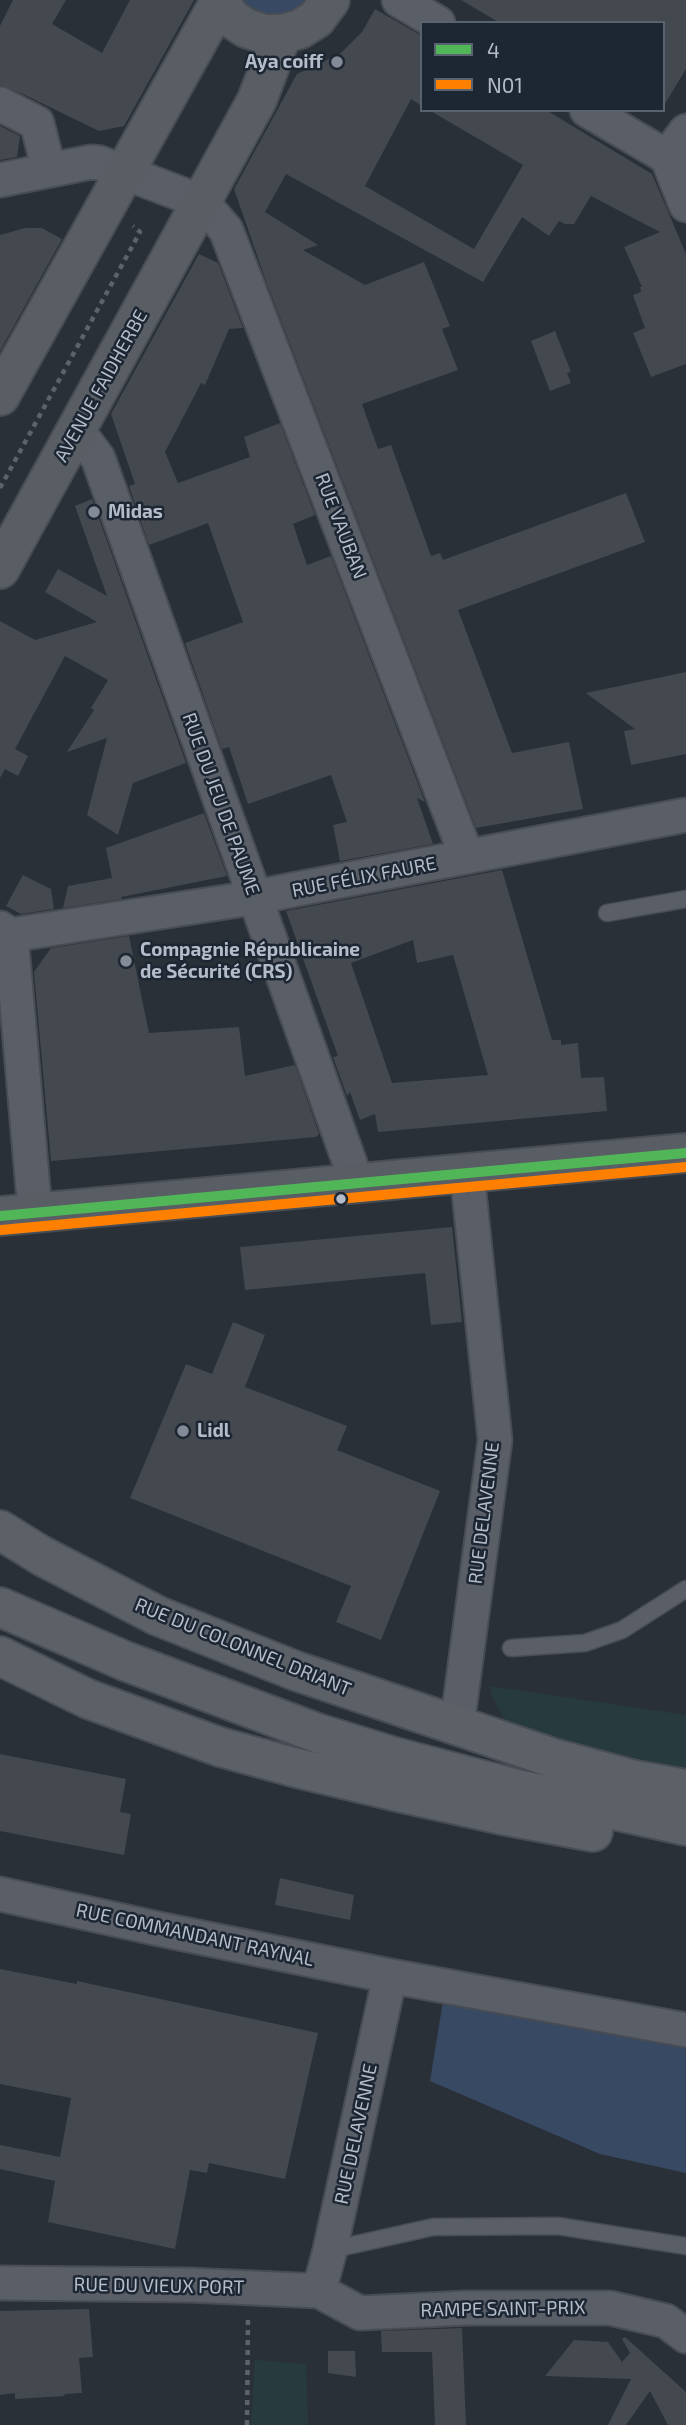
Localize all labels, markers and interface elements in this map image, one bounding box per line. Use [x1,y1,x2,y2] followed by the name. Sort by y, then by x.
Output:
[420,21,665,112] legend
[487,37,500,62] text: 4
[245,51,323,73] place label: Aya coiff
[329,54,345,70] marker: Aya coiff
[487,72,523,97] text: N01
[50,306,152,466] street label: AVENUE FAIDHERBE
[310,470,372,582] street label: RUE VAUBAN
[108,501,163,523] place label: Midas
[86,504,102,520] marker: Midas
[177,710,265,898] street label: RUE DU JEU DE PAUME
[290,852,438,902] street label: RUE FÉLIX FAURE
[140,939,360,983] place label: Compagnie Républicaine de Sécurité (CRS)
[118,953,134,969] marker: Compagnie Républicaine de Sécurité (CRS)
[334,1192,348,1206] unlabelled marker
[197,1420,230,1442] place label: Lidl
[175,1423,191,1439] marker: Lidl
[464,1441,504,1585] street label: RUE DELAVENNE
[132,1593,354,1701] street label: RUE DU COLONNEL DRIANT
[74,1899,316,1971] street label: RUE COMMANDANT RAYNAL
[330,2062,382,2206] street label: RUE DELAVENNE
[73,2273,245,2299] street label: RUE DU VIEUX PORT
[420,2296,586,2322] street label: RAMPE SAINT-PRIX

